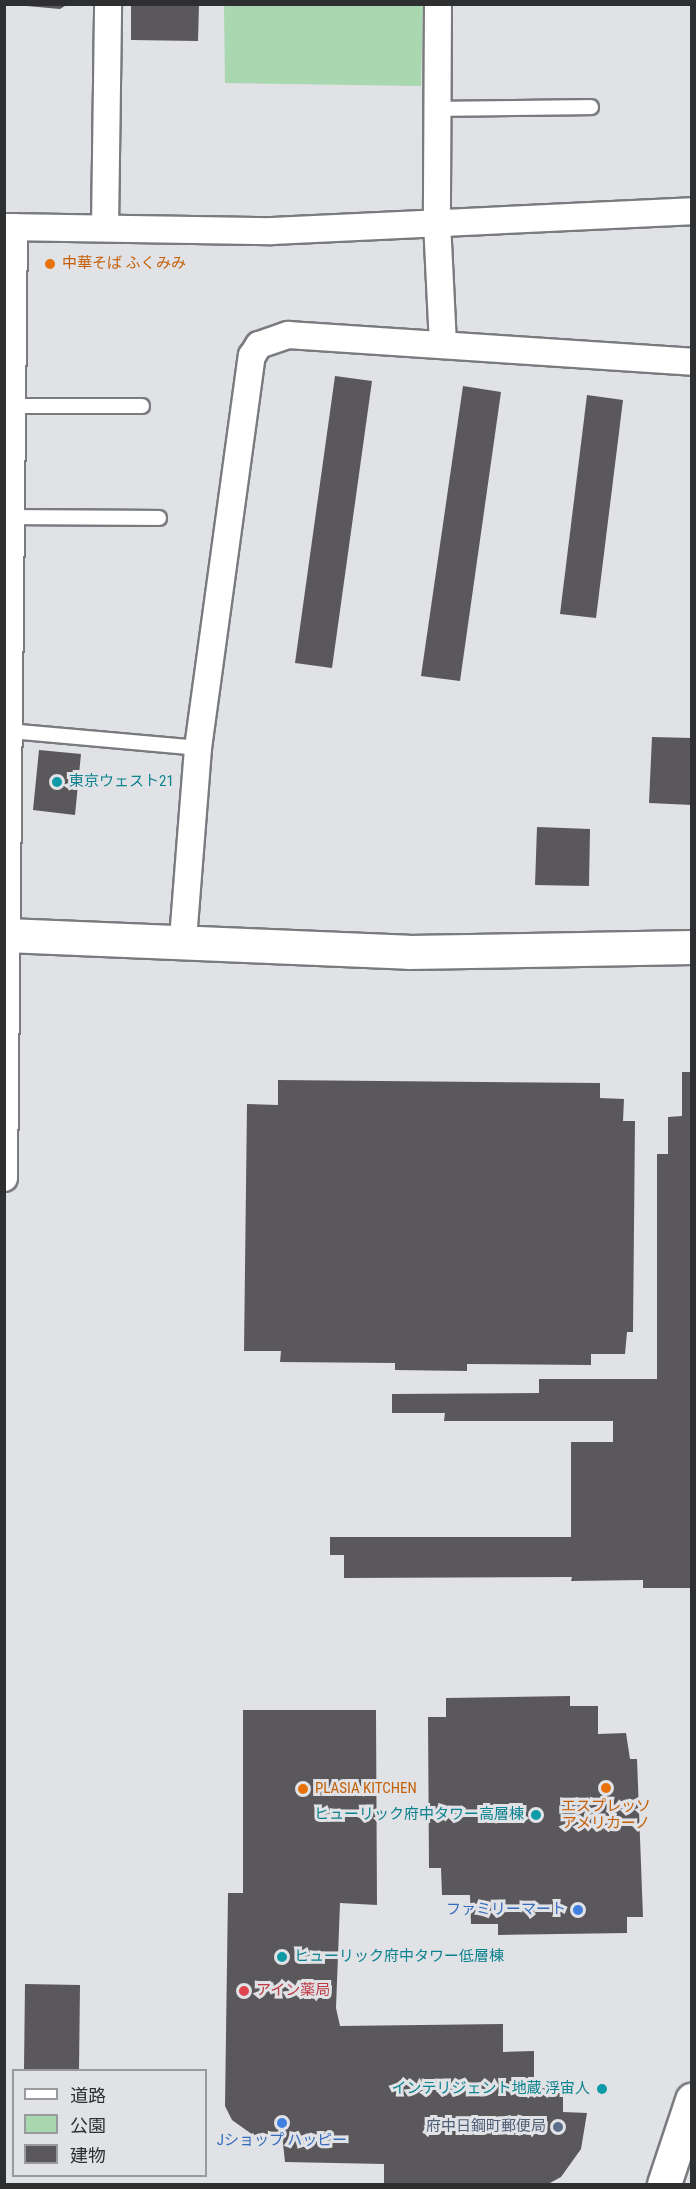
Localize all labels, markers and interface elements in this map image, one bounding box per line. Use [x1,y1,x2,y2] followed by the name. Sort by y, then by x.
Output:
[62,255,185,273] place label: 中華そば ふくみみ
[43,257,57,271] marker: 中華そば ふくみみ
[69,773,174,791] place label: 東京ウェスト21
[50,775,64,789] marker: 東京ウェスト21
[315,1780,417,1798] place label: PLASIA KITCHEN
[599,1781,613,1795] marker: エスプレッソ アメリカーノ
[296,1782,310,1796] marker: PLASIA KITCHEN
[561,1797,651,1832] place label: エスプレッソ アメリカーノ
[314,1806,524,1824] place label: ヒューリック府中タワー高層棟
[529,1808,543,1822] marker: ヒューリック府中タワー高層棟
[446,1901,566,1919] place label: ファミリーマート
[571,1903,585,1917] marker: ファミリーマート
[294,1948,504,1966] place label: ヒューリック府中タワー低層棟
[275,1950,289,1964] marker: ヒューリック府中タワー低層棟
[256,1982,331,2000] place label: アイン薬局
[237,1984,251,1998] marker: アイン薬局
[12,2069,207,2177] legend
[392,2080,590,2098] place label: インテリジェント地蔵 浮宙人
[595,2082,609,2096] marker: インテリジェント地蔵 浮宙人
[70,2085,106,2106] text: 道路
[70,2115,106,2136] text: 公園
[275,2116,289,2130] marker: Jショップ ハッピー
[426,2118,546,2136] place label: 府中日鋼町郵便局
[551,2120,565,2134] marker: 府中日鋼町郵便局
[217,2132,347,2150] place label: Jショップ ハッピー
[70,2145,106,2166] text: 建物

